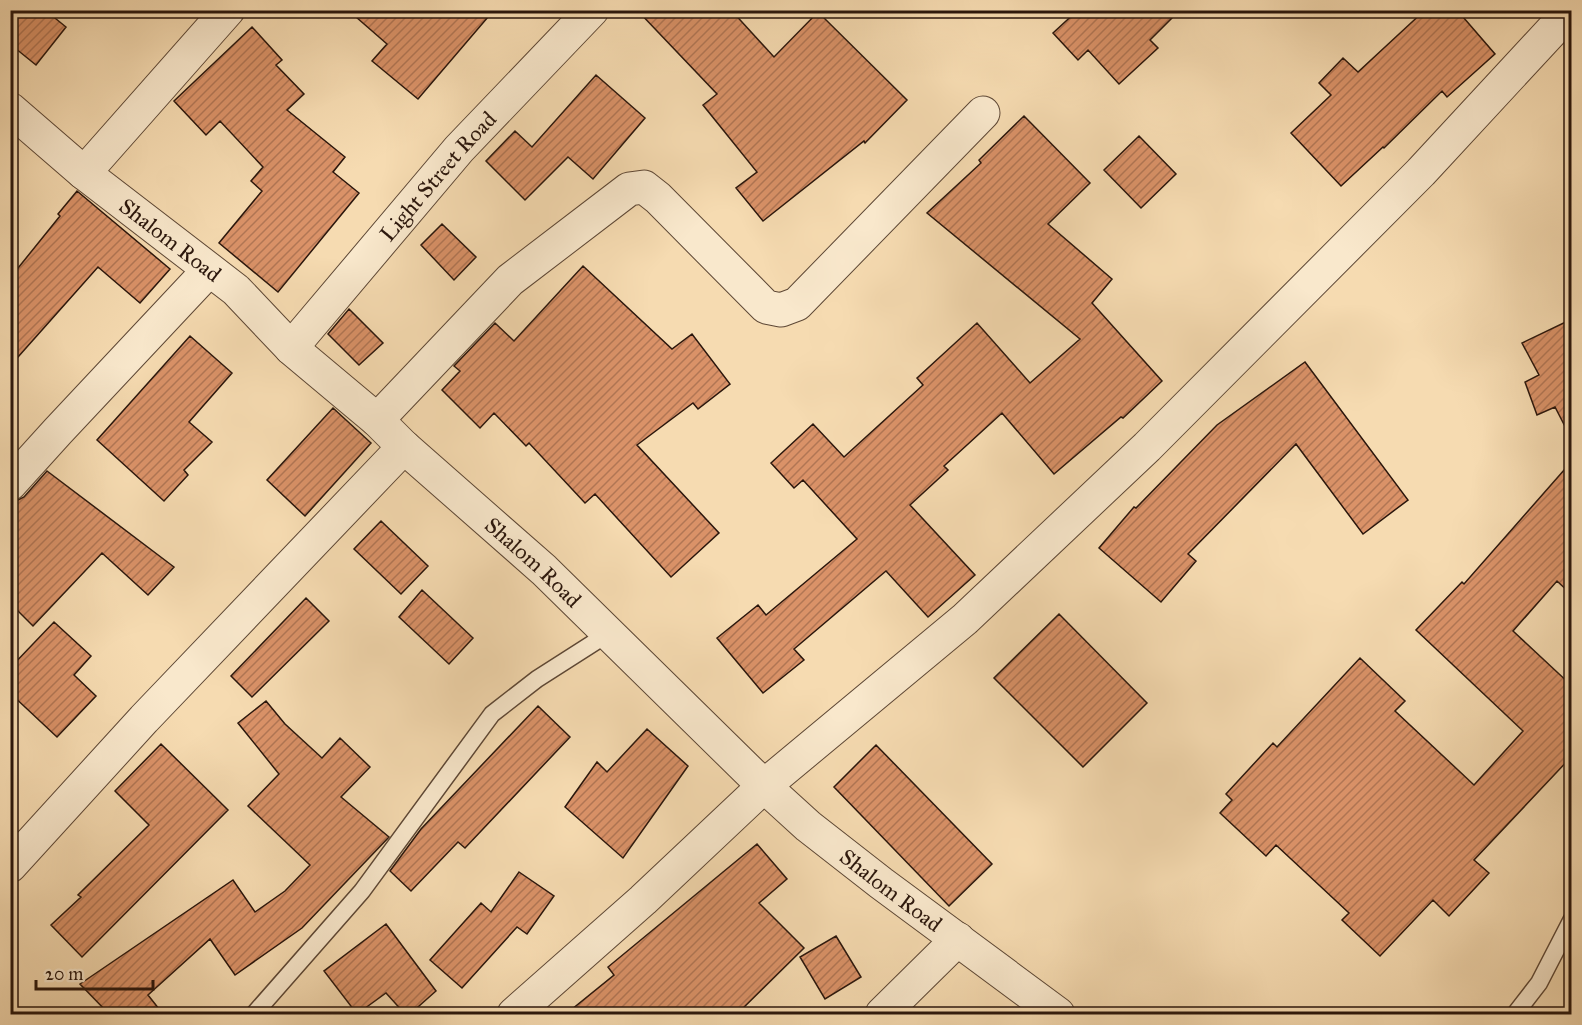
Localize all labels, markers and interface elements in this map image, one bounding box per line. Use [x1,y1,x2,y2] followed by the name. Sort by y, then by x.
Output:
[374,105,502,247] street label: Light Street Road
[114,192,227,287] street label: Shalom Road
[480,511,587,613] street label: Shalom Road
[835,843,948,937] street label: Shalom Road
[36,953,153,991] scale bar
[45,963,83,985] text: 20 m

